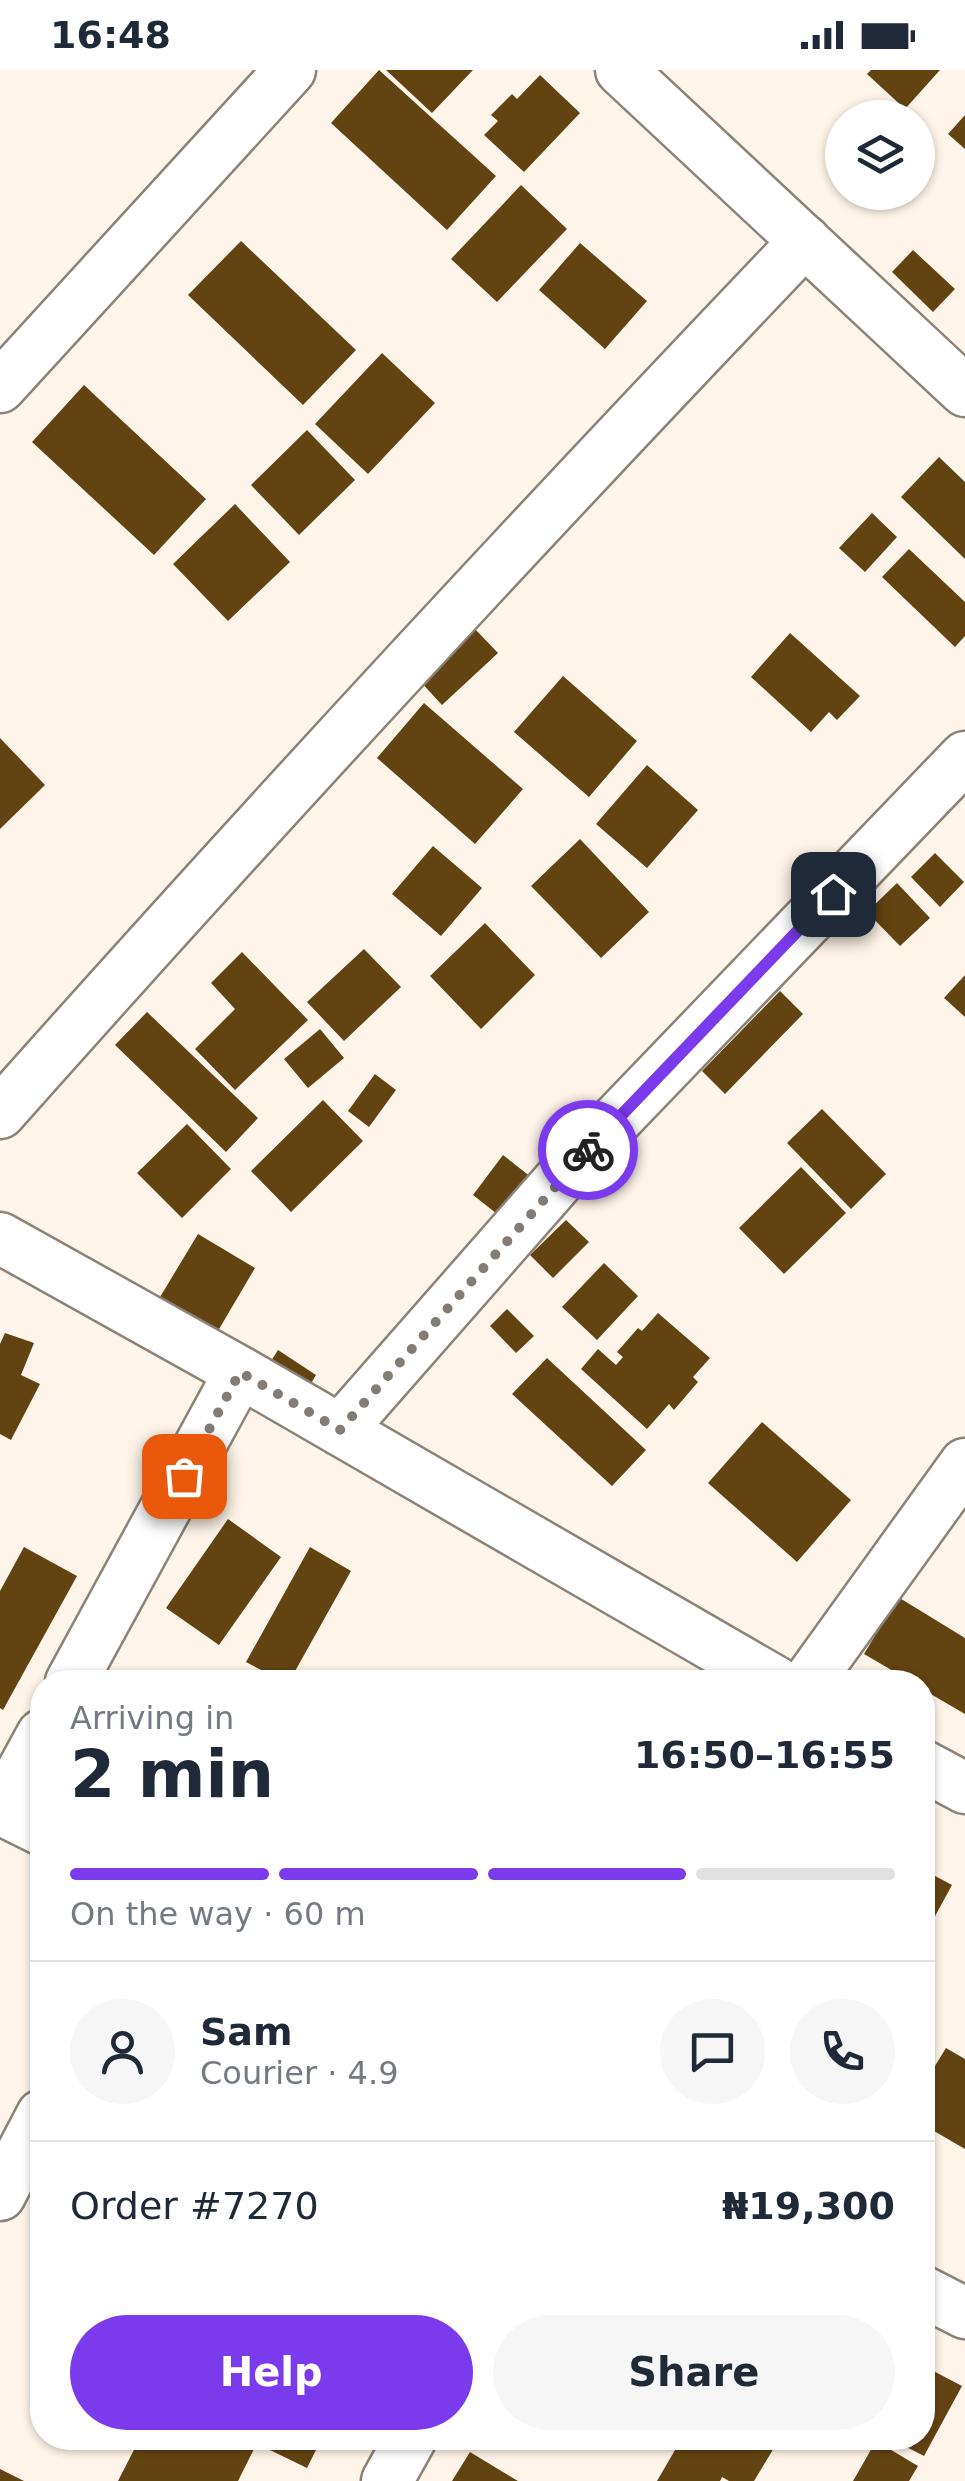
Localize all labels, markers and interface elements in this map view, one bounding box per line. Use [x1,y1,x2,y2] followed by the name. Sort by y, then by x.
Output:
[50,13,171,57] text: 16:48
[825,100,935,210] map controls
[825,100,935,210] button: layers
[791,852,876,937] pin
[806,867,861,922] icon: home
[538,1100,638,1200] courier
[561,1123,616,1178] icon: bike
[142,1434,227,1519] pin
[157,1449,212,1504] icon: bag
[70,1699,234,1737] text: Arriving in
[634,1733,895,1777] text: 16:50–16:55
[70,1737,274,1812] text: 2 min
[70,1895,366,1933] text: On the way · 60 m
[70,1999,175,2104] button: person
[660,1999,765,2104] button: chat
[790,1999,895,2104] button: phone
[200,2010,293,2054] text: Sam
[200,2054,399,2092] text: Courier · 4.9
[70,2184,319,2228] text: Order #7270
[722,2184,895,2228] text: ₦19,300
[70,2315,473,2430] button: Help
[493,2315,895,2430] button: Share

